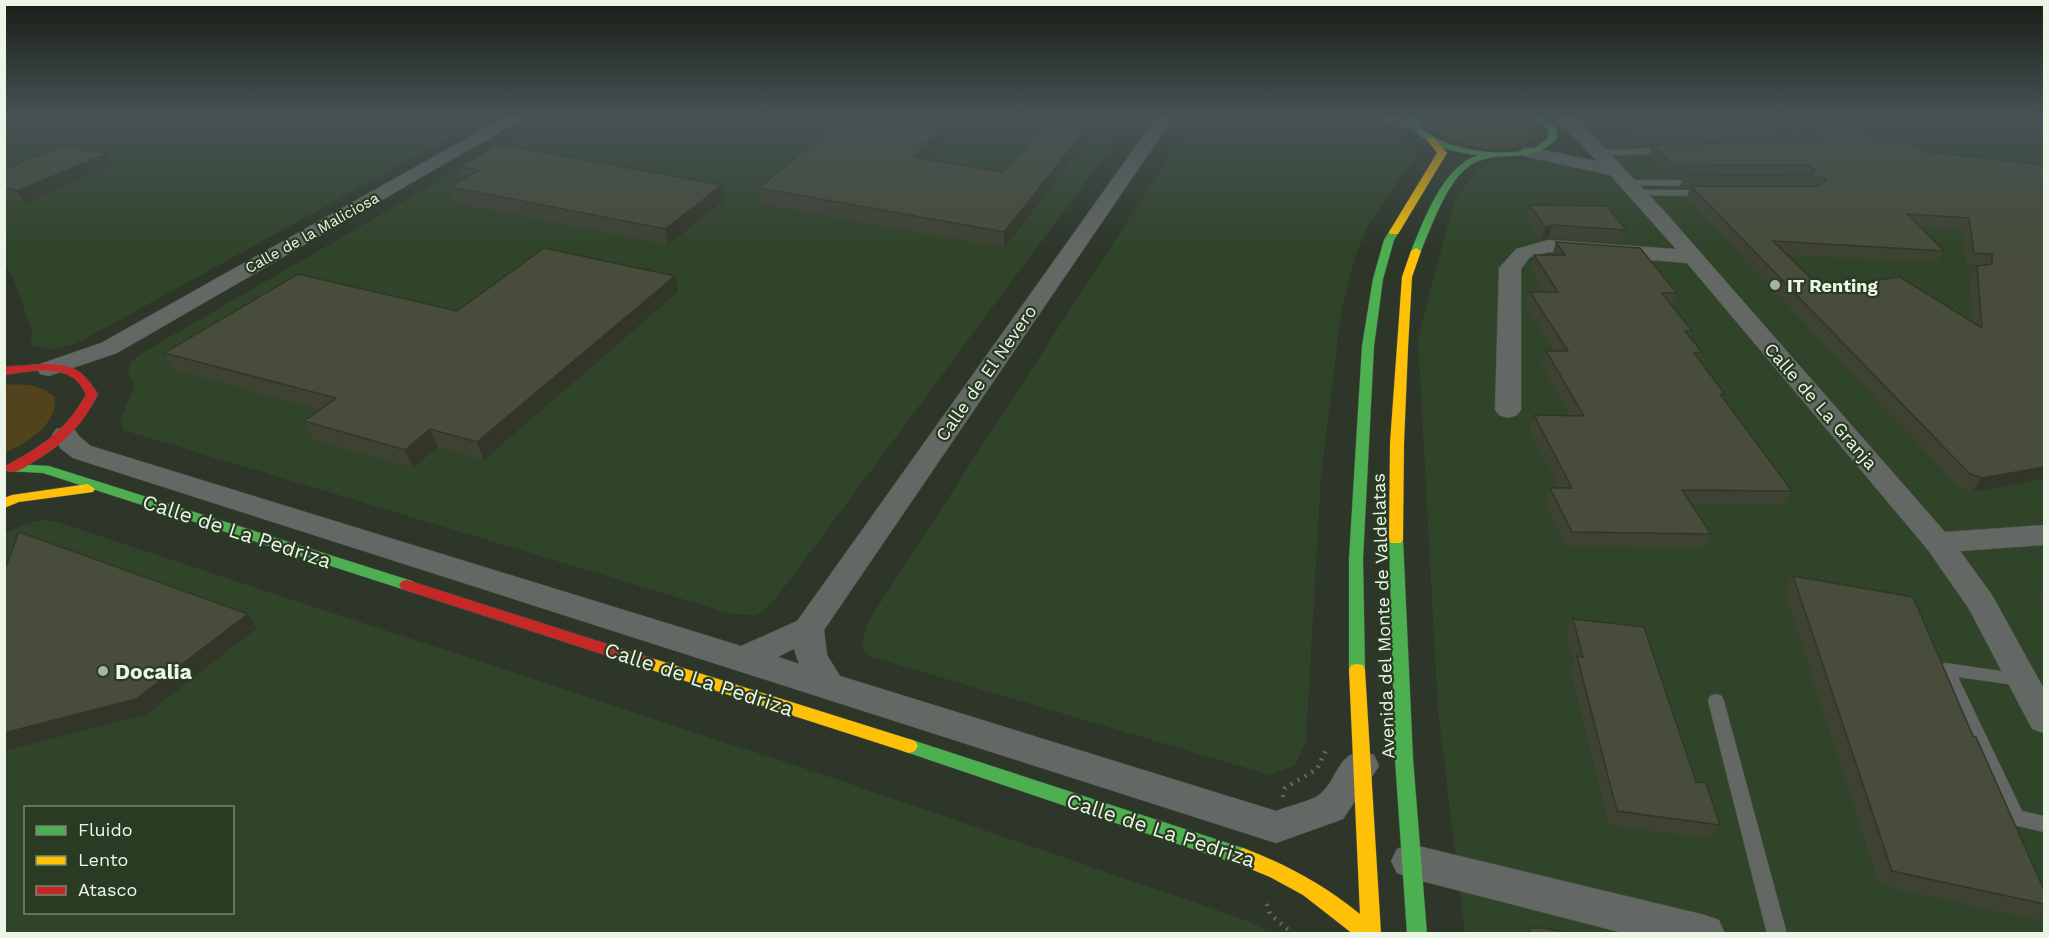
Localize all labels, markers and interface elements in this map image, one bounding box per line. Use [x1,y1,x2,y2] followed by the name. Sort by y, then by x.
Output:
[242,188,383,277] street label: Calle de la Maliciosa
[1787,275,1878,296] place label: IT Renting
[1768,278,1782,292] marker: IT Renting
[931,301,1041,445] street label: Calle de El Nevero
[1760,338,1882,474] street label: Calle de La Granja
[1368,473,1398,759] street label: Avenida del Monte de Valdelatas
[139,489,335,573] street label: Calle de La Pedriza
[601,637,797,721] street label: Calle de La Pedriza
[115,659,193,684] place label: Docalia
[96,664,110,678] marker: Docalia
[1063,788,1259,872] street label: Calle de La Pedriza
[24,806,234,914] legend
[78,819,132,840] text: Fluido
[78,849,128,870] text: Lento
[78,879,137,900] text: Atasco

